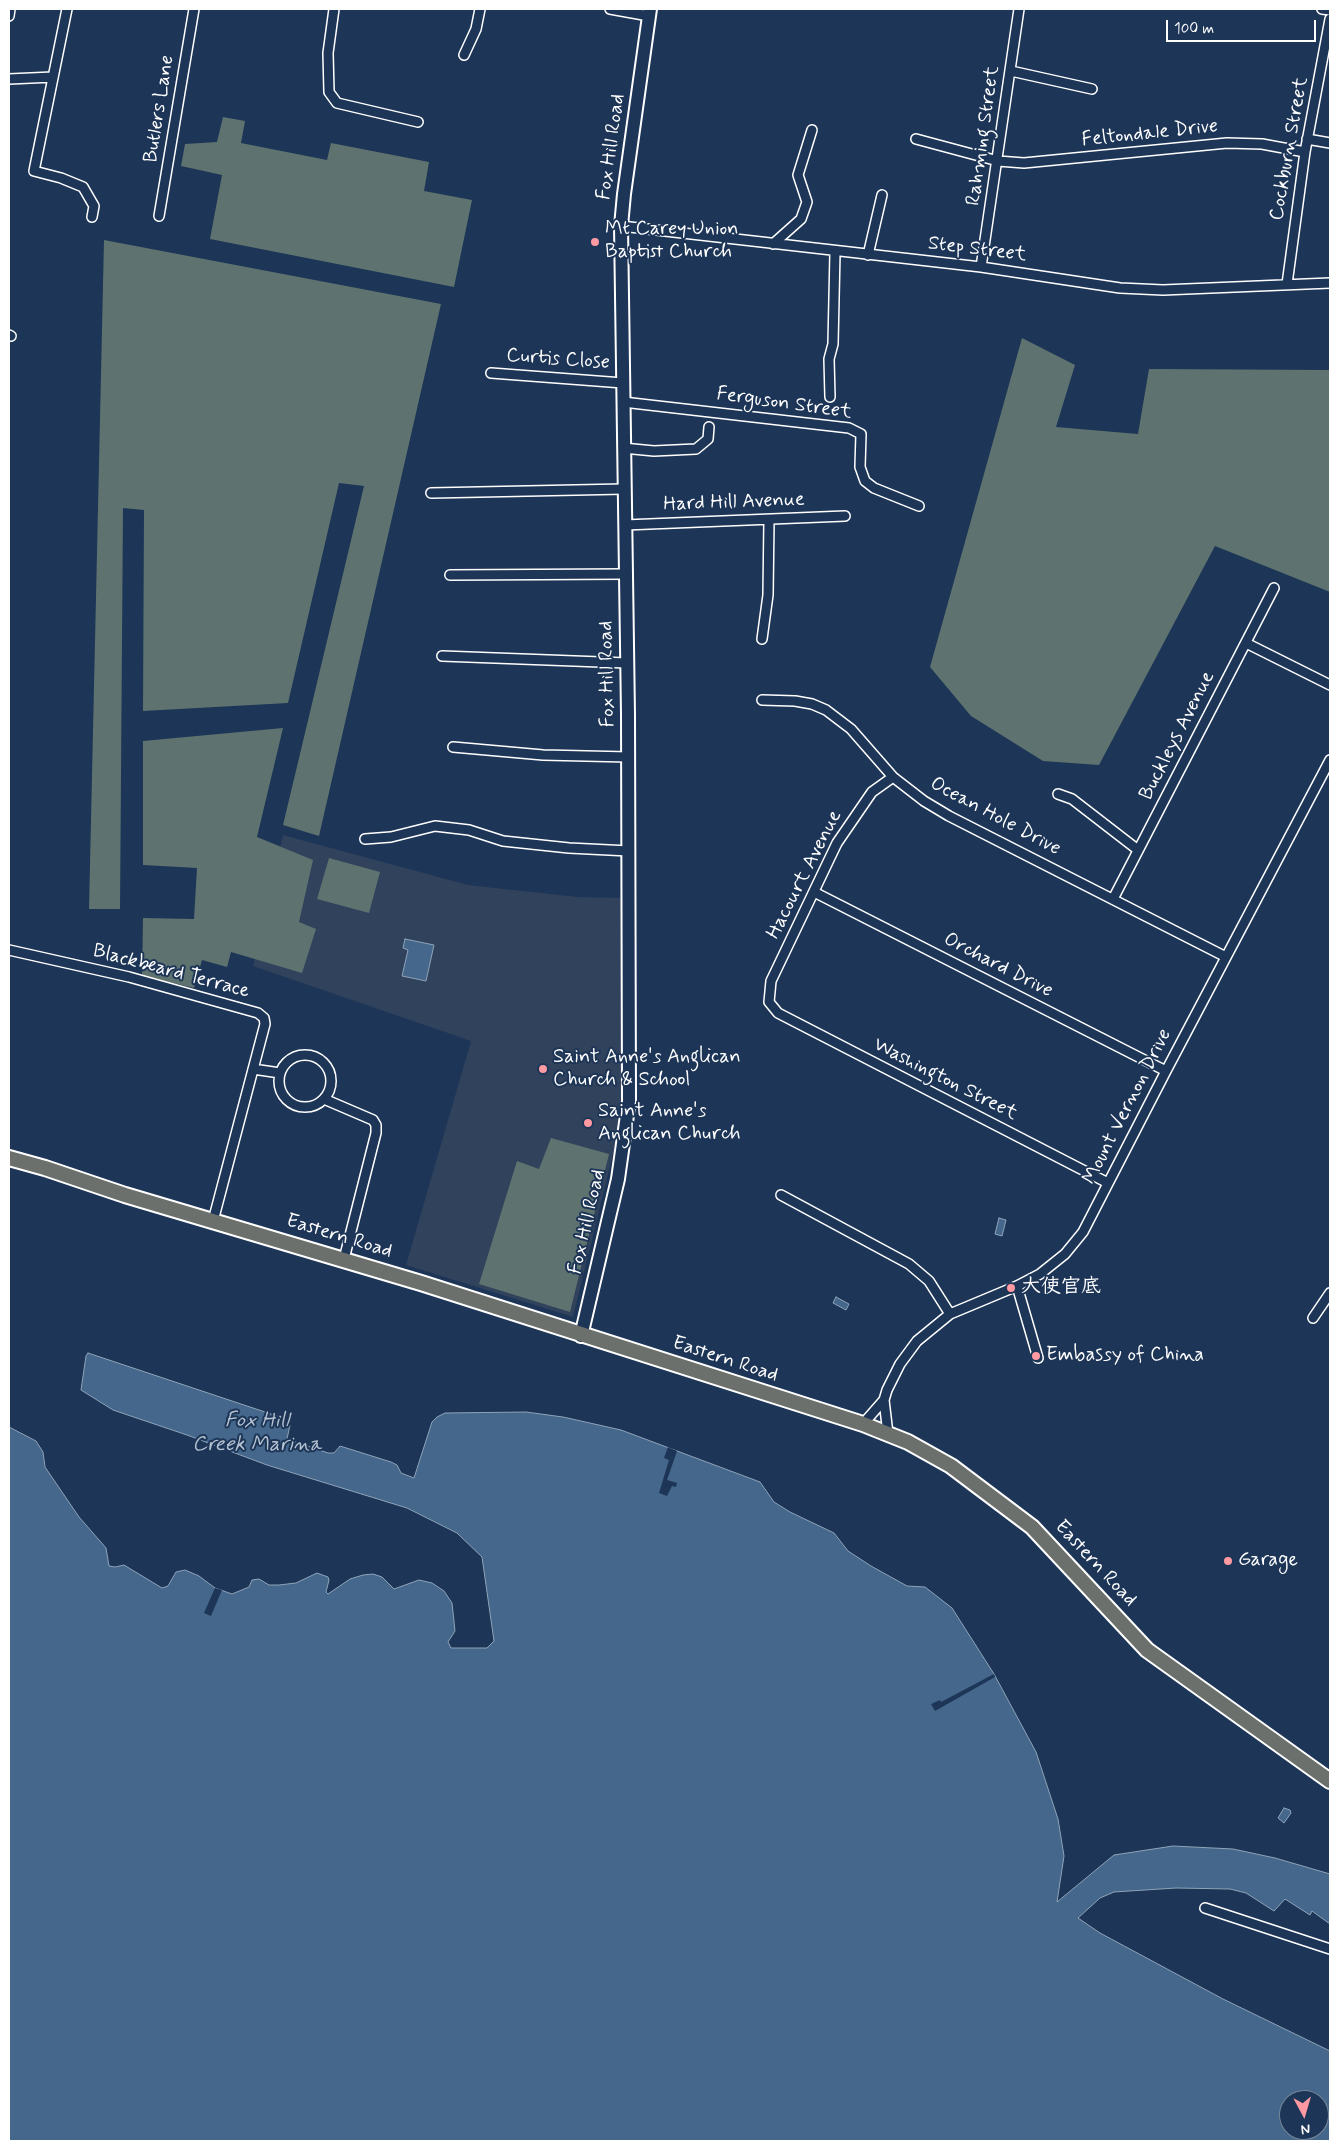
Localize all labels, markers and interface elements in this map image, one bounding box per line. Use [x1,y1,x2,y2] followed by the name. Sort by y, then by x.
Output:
[1169,10,1319,42] scale bar
[1174,19,1214,39] text: 100 m
[140,54,180,164] street label: Butlers Lane
[962,65,1006,207] street label: Rahming Street
[1266,75,1314,223] street label: Cockburn Street
[593,93,631,201] street label: Fox Hill Road
[1081,115,1219,153] street label: Feltondale Drive
[605,218,739,265] place label: Mt Carey Union Baptist Church
[926,232,1028,268] street label: Step Street
[589,236,601,248] marker: Mt Carey Union Baptist Church
[505,344,611,376] street label: Curtis Close
[715,383,853,425] street label: Ferguson Street
[663,489,805,517] street label: Hard Hill Avenue
[595,620,621,728] street label: Fox Hill Road
[1135,668,1221,804] street label: Buckleys Avenue
[925,772,1065,862] street label: Ocean Hole Drive
[762,807,848,943] street label: Hacourt Avenue
[939,928,1057,1004] street label: Orchard Drive
[90,940,252,1004] street label: Blackbeard Terrace
[1078,1025,1178,1189] street label: Mount Vernon Drive
[869,1033,1021,1127] street label: Washington Street
[553,1046,741,1093] place label: Saint Anne's Anglican Church & School
[537,1063,549,1075] marker: Saint Anne's Anglican Church & School
[598,1100,741,1147] place label: Saint Anne's Anglican Church
[582,1117,594,1129] marker: Saint Anne's Anglican Church
[564,1167,612,1277] street label: Fox Hill Road
[283,1209,395,1265] street label: Eastern Road
[1021,1276,1101,1300] place label: 大使官底
[1005,1282,1017,1294] marker: 大使官底
[669,1332,781,1388] street label: Eastern Road
[1046,1344,1204,1368] place label: Embassy of China
[1030,1350,1042,1362] marker: Embassy of China
[192,1409,322,1459] water label: Fox Hill Creek Marina
[1049,1516,1141,1612] street label: Eastern Road
[1238,1549,1298,1573] place label: Garage
[1222,1555,1234,1567] marker: Garage
[1279,2090,1329,2140] north arrow
[1300,2119,1311,2138] text: N

